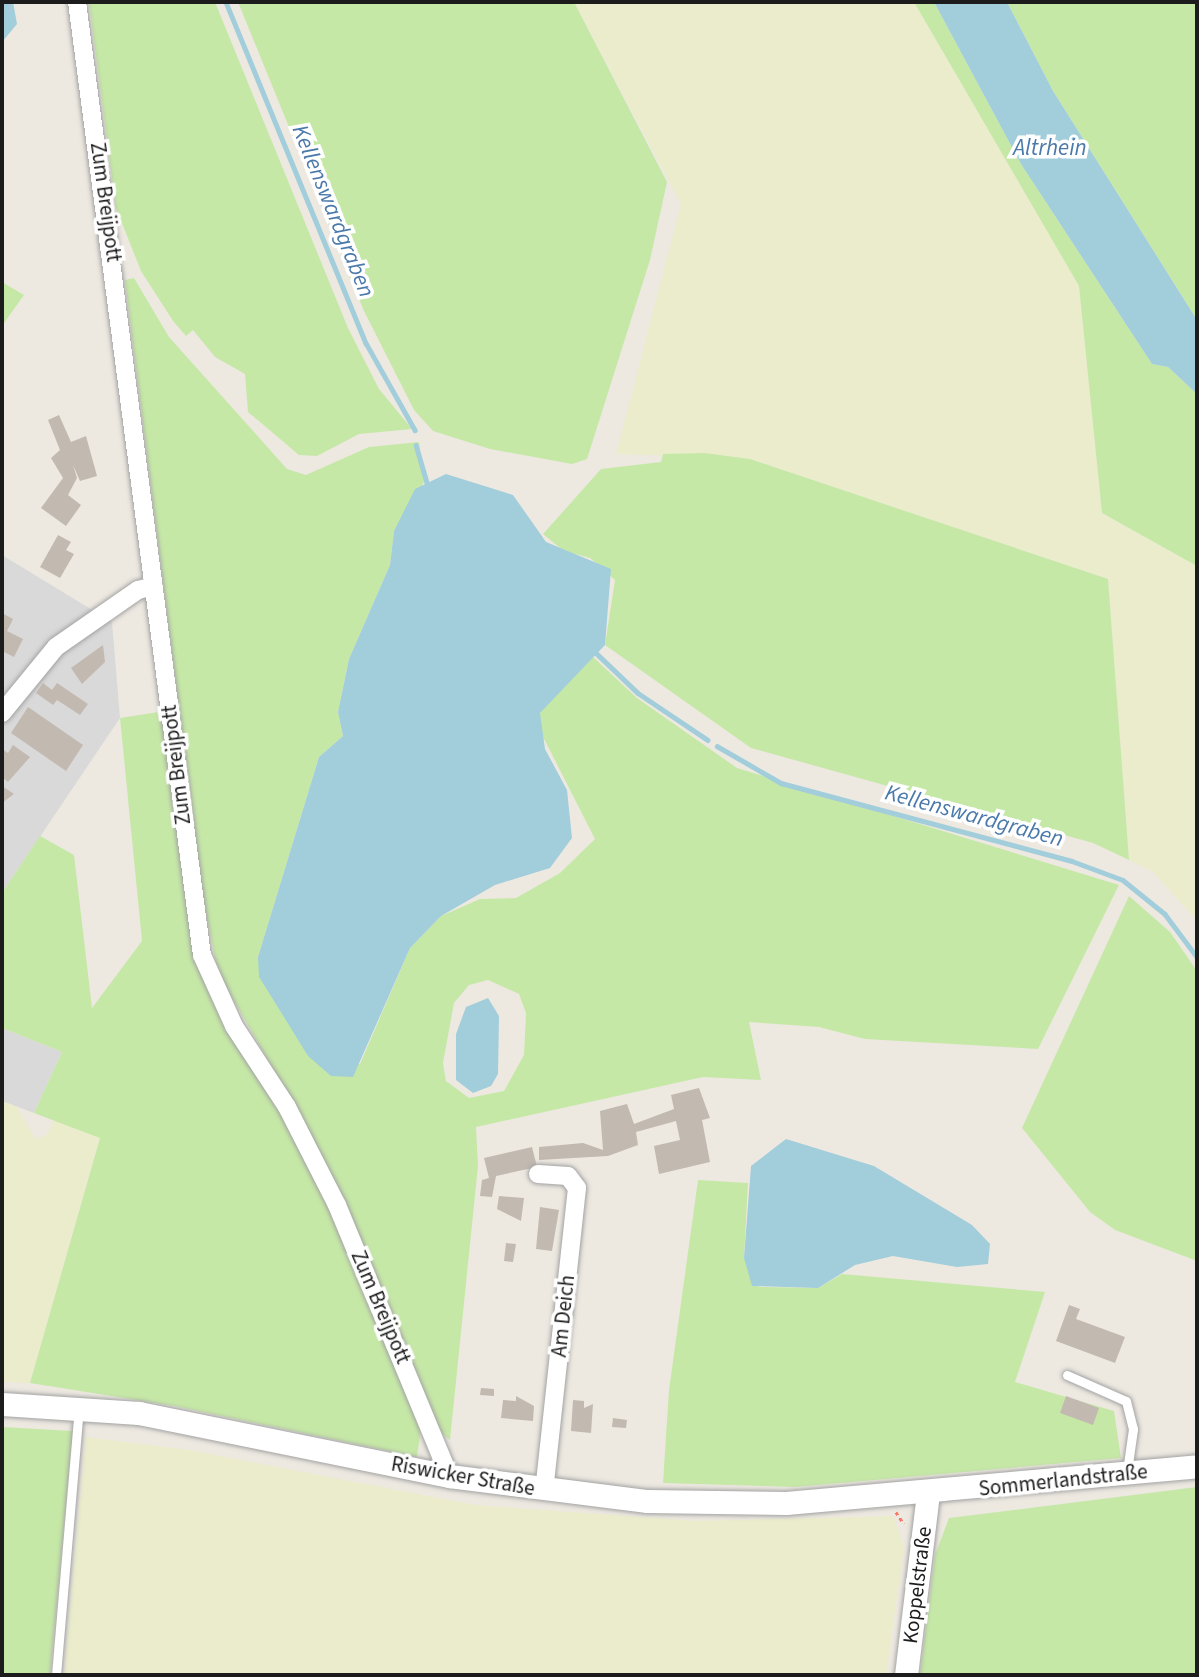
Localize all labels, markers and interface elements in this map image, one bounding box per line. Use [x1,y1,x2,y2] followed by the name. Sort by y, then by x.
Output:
[286,121,380,301] water label: Kellenswardgraben
[1013,134,1087,162] water label: Altrhein
[85,141,127,263] street label: Zum Breijpott
[156,704,196,826] street label: Zum Breijpott
[882,779,1066,853] water label: Kellenswardgraben
[346,1247,416,1367] street label: Zum Breijpott
[546,1274,580,1358] street label: Am Deich
[389,1451,537,1501] street label: Riswicker Straße
[977,1459,1149,1501] street label: Sommerlandstraße
[897,1525,937,1645] street label: Koppelstraße

